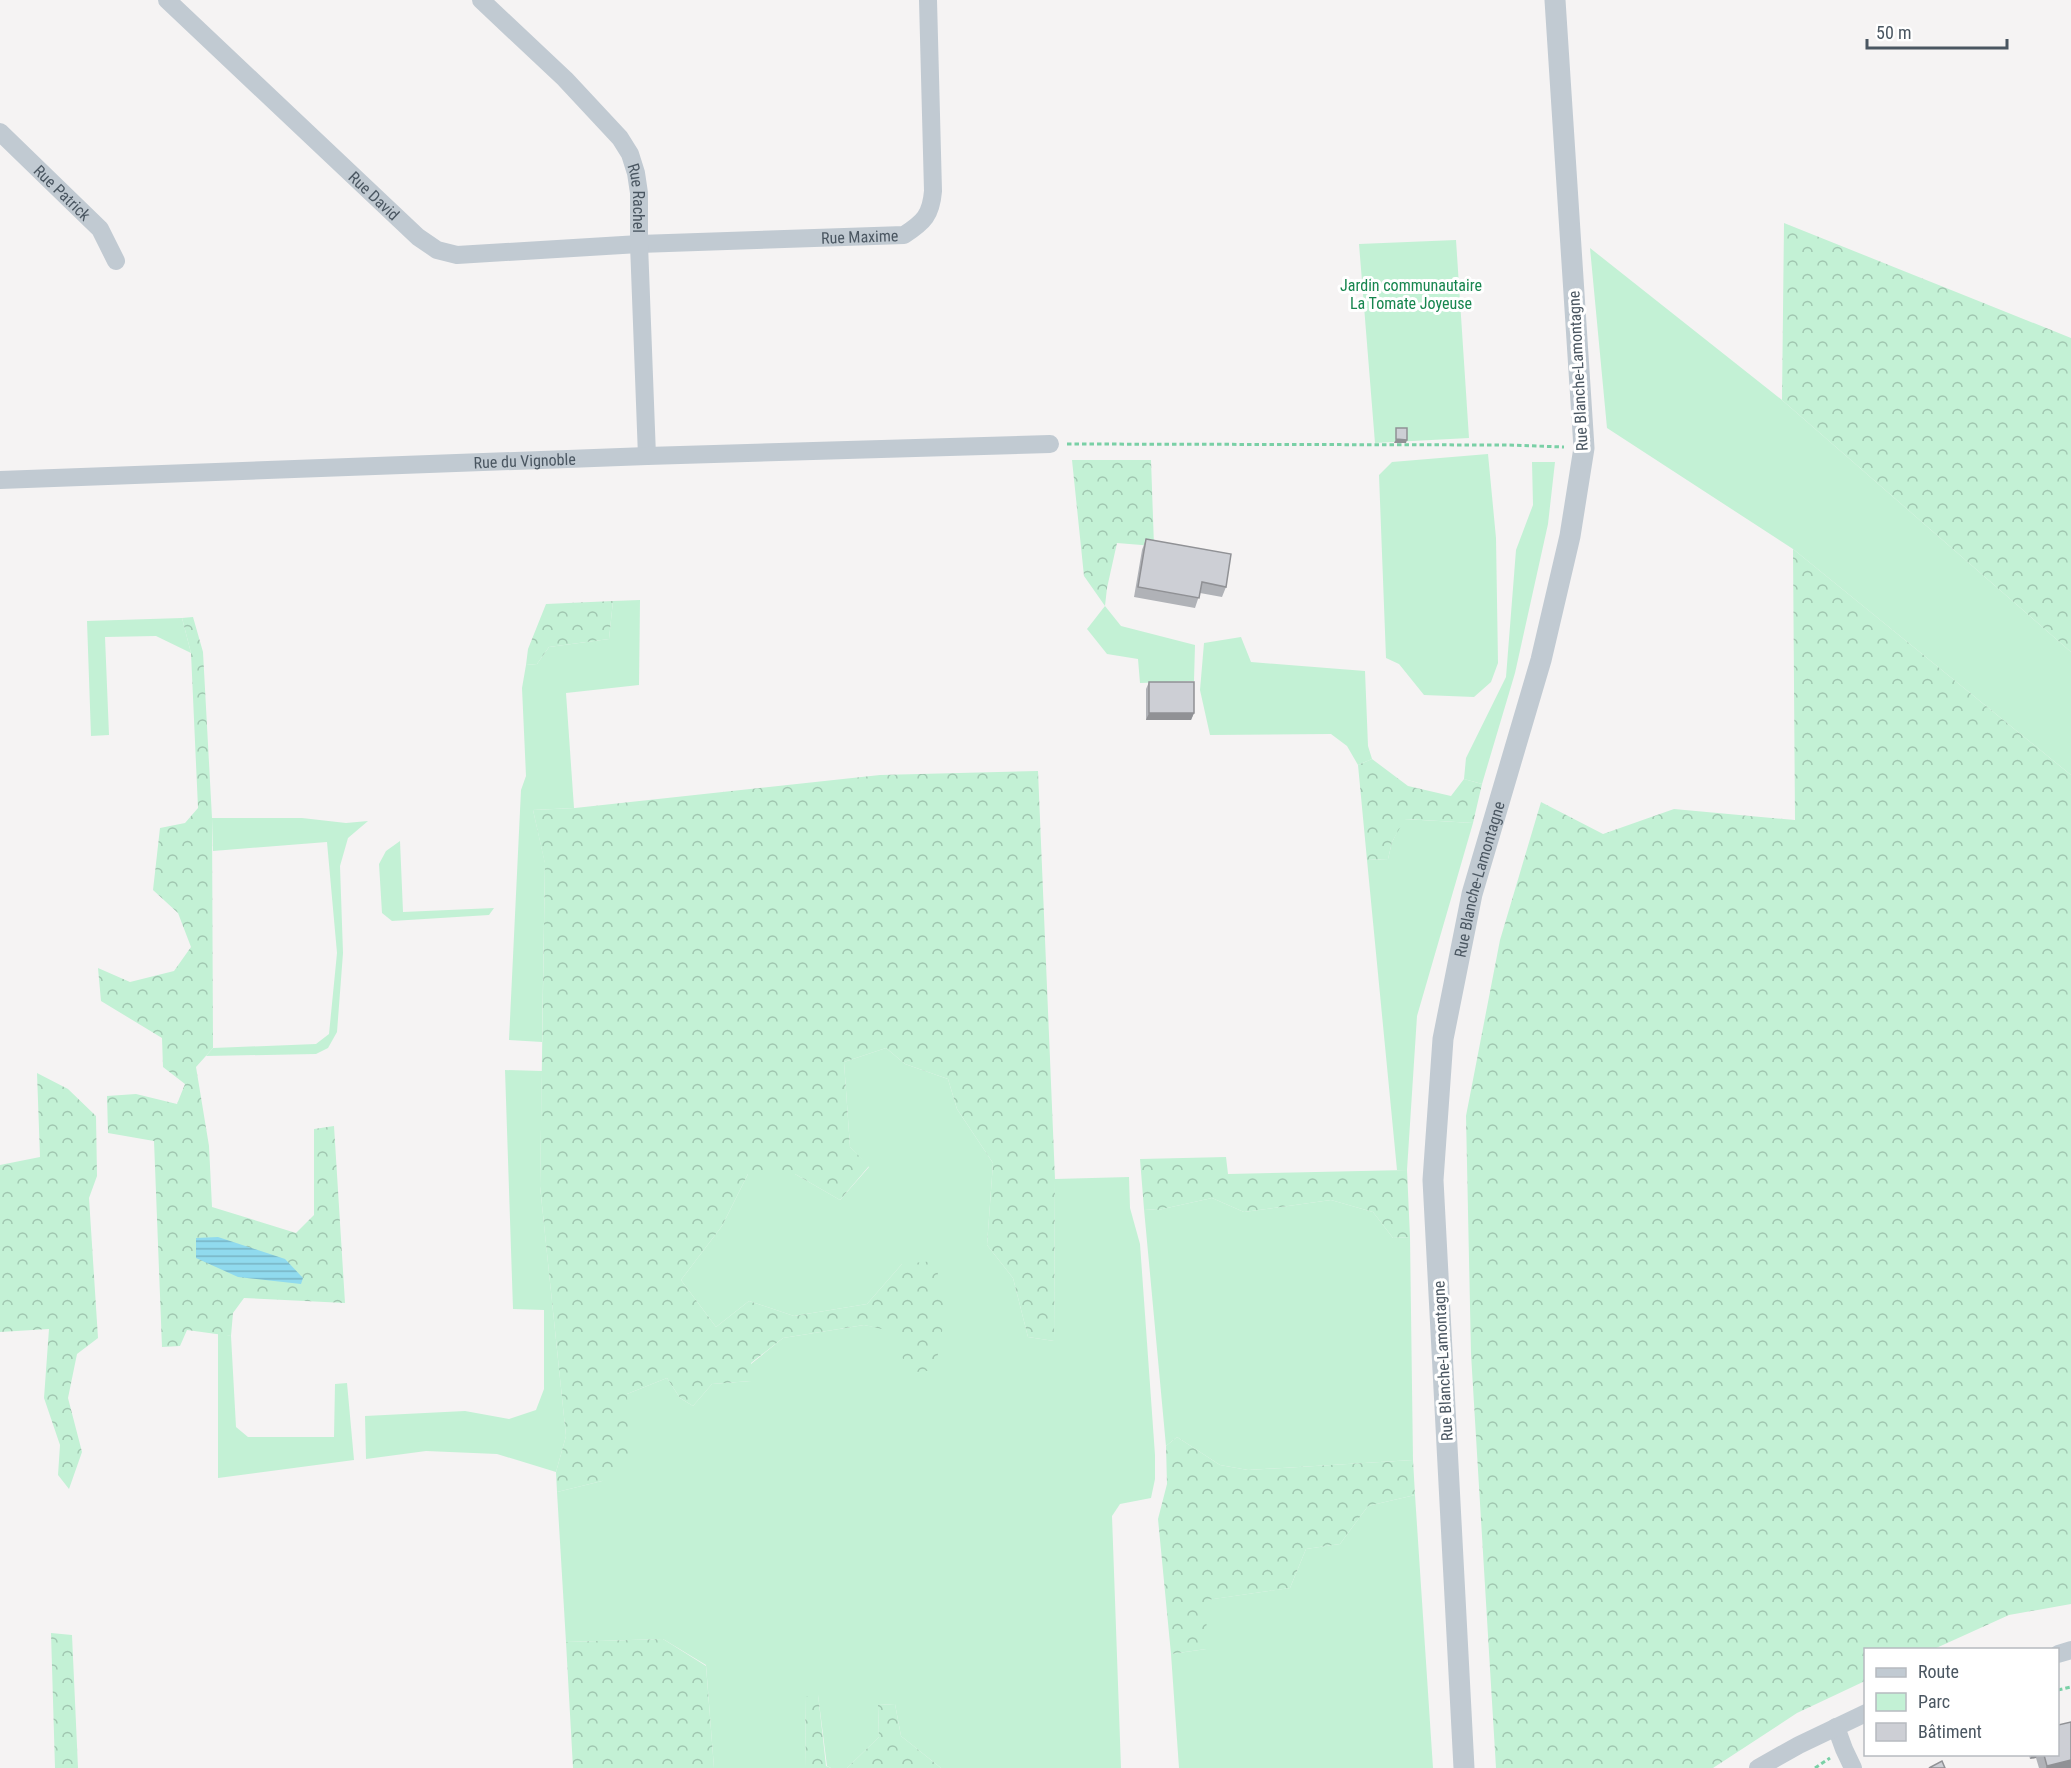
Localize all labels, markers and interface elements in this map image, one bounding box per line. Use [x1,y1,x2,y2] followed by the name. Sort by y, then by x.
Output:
[1867,12,2006,50] scale bar
[1876,22,1911,43] text: 50 m
[30,161,95,225] street label: Rue Patrick
[624,161,649,233] street label: Rue Rachel
[345,167,403,224] street label: Rue David
[821,226,899,247] street label: Rue Maxime
[1340,276,1482,313] park label: Jardin communautaire La Tomate Joyeuse
[1564,290,1592,452] street label: Rue Blanche-Lamontagne
[473,449,576,472] street label: Rue du Vignoble
[1450,799,1508,959] street label: Rue Blanche-Lamontagne
[1429,1280,1457,1442] street label: Rue Blanche-Lamontagne
[1864,1648,2059,1756] legend
[1918,1661,1959,1682] text: Route
[1918,1691,1950,1712] text: Parc
[1918,1721,1982,1742] text: Bâtiment

